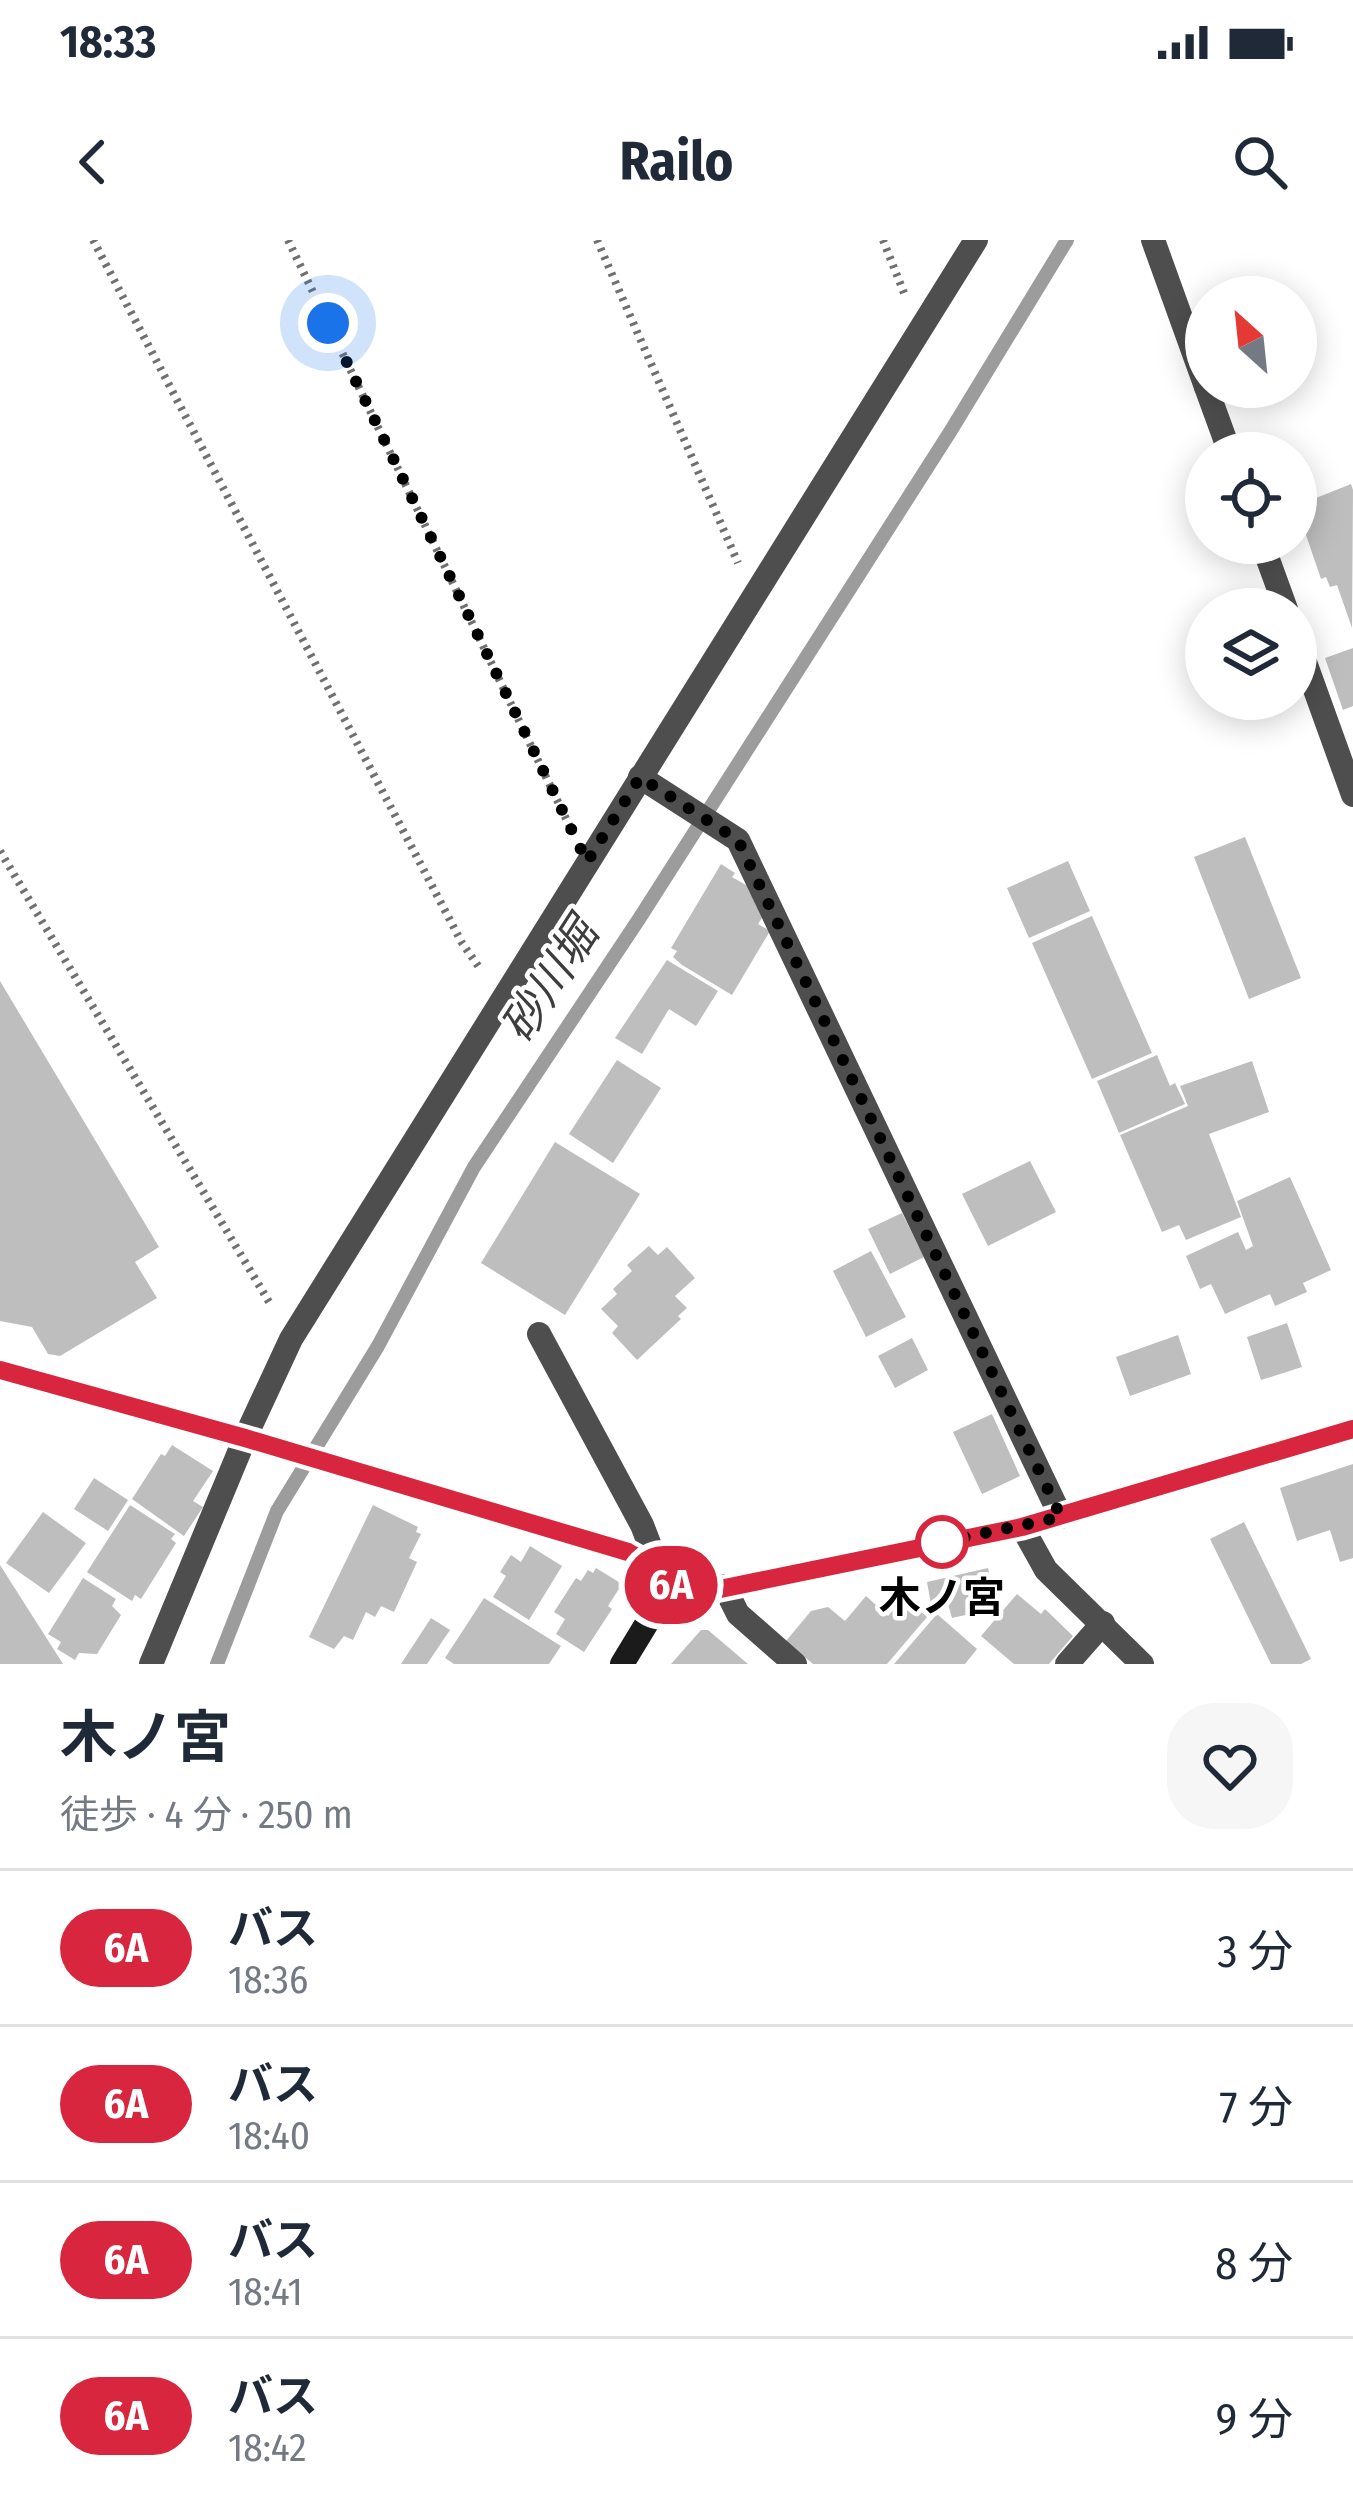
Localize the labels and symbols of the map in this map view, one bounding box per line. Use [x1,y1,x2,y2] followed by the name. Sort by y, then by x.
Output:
[1185,276,1317,408] north arrow
[298,293,358,353] your location
[491,905,613,1052] water label: 砂川堀
[917,1517,967,1567] marker: 木ノ宮
[617,1546,725,1624] line badge: 6A
[879,1573,1005,1623] place label: 木ノ宮

